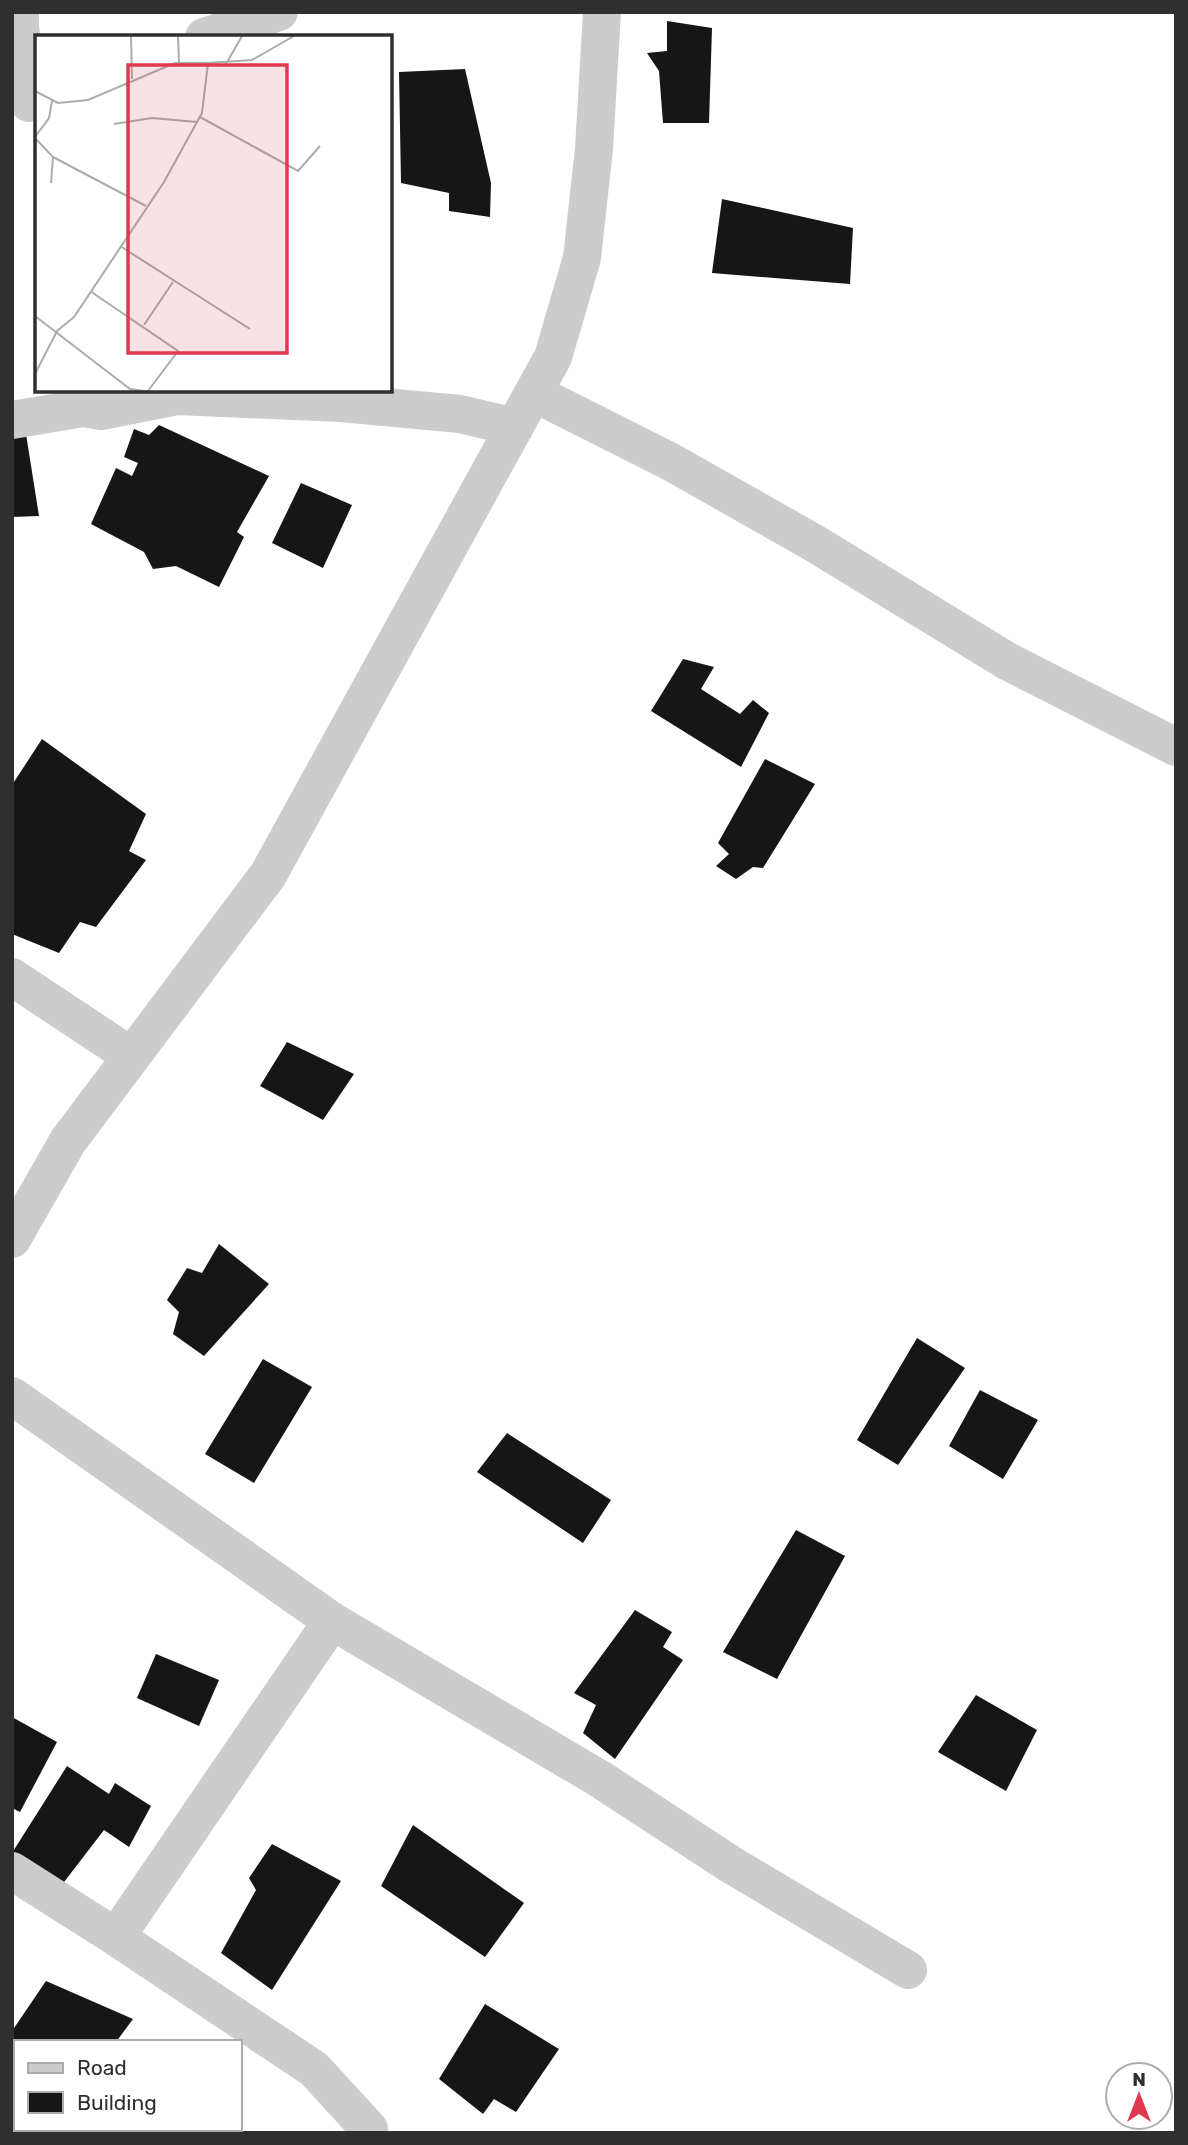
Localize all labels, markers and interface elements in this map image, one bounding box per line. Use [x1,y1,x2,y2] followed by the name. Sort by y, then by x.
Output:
[35,35,392,392] inset map
[14,2040,242,2131] legend
[77,2055,127,2080] text: Road
[1104,2061,1174,2131] north arrow
[1132,2068,1146,2091] text: N
[77,2090,157,2115] text: Building

